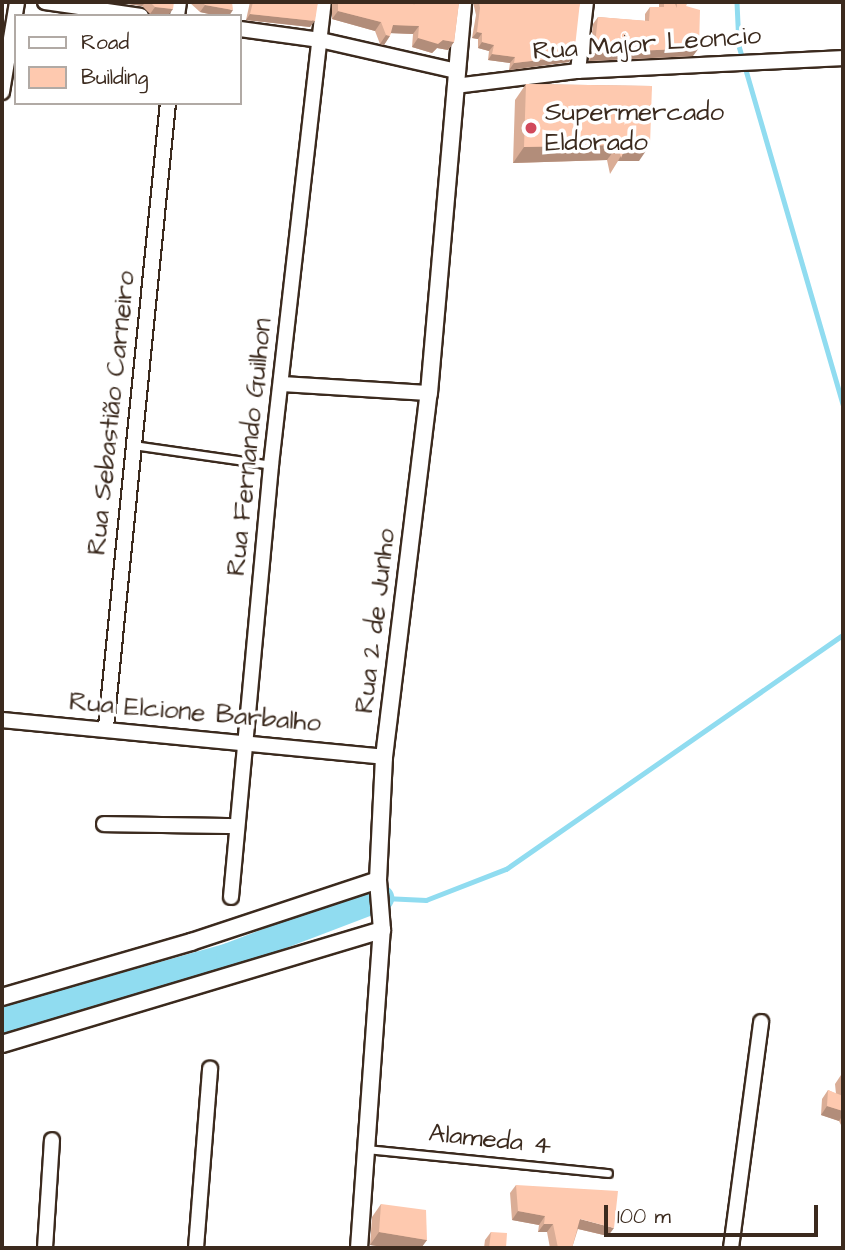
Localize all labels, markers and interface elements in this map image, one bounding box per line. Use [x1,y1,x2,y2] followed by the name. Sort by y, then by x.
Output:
[14,14,242,105] legend
[532,20,762,68] street label: Rua Major Leoncio
[81,28,129,57] text: Road
[81,63,148,92] text: Building
[545,97,724,158] place label: Supermercado Eldorado
[523,120,539,136] marker: Supermercado Eldorado
[82,269,142,557] street label: Rua Sebastião Carneiro
[221,317,279,577] street label: Rua Fernando Guilhon
[349,527,403,715] street label: Rua 2 de Junho
[68,686,322,740] street label: Rua Elcione Barbalho
[427,1118,553,1162] street label: Alameda 4
[607,1190,820,1234] scale bar
[617,1202,671,1231] text: 100 m

